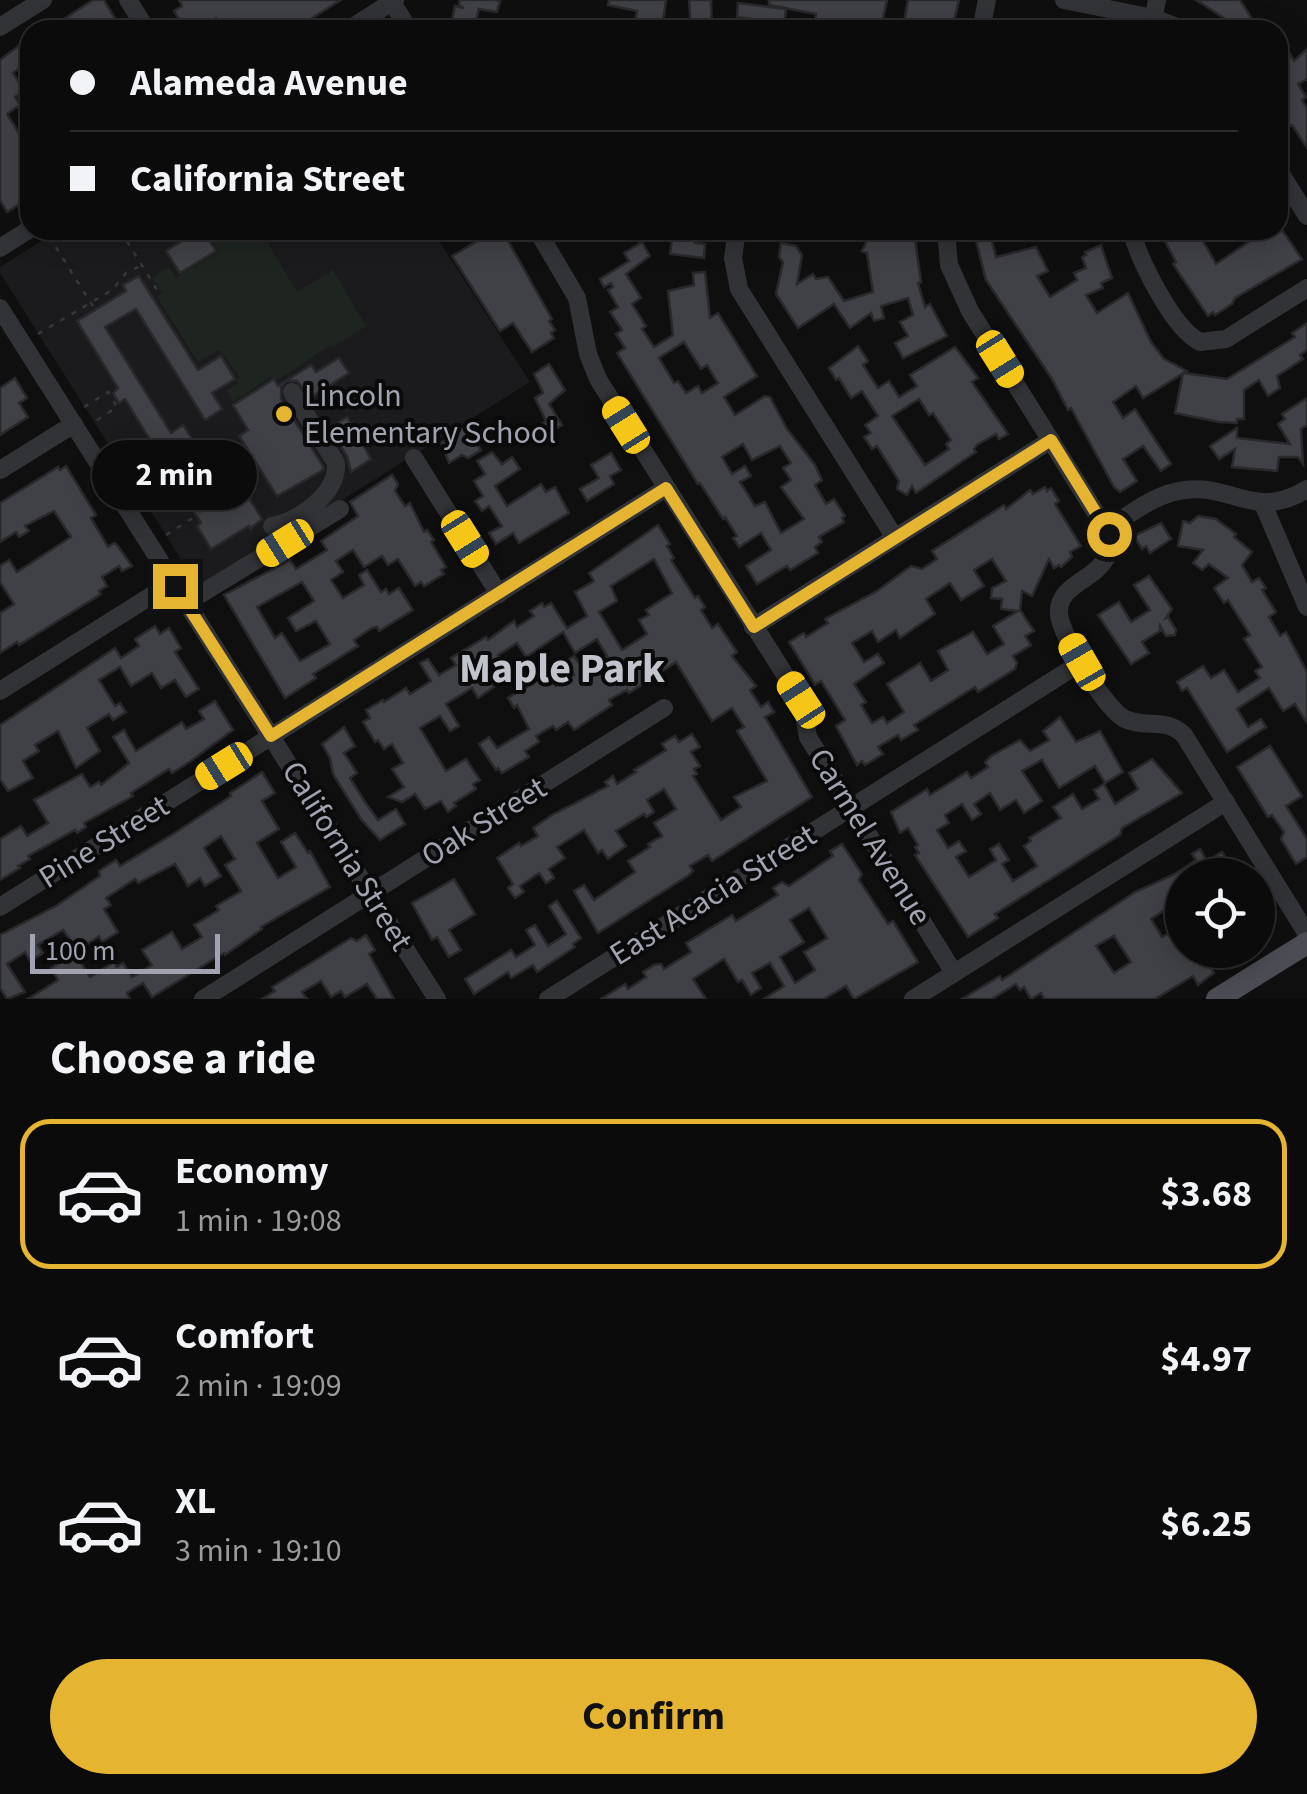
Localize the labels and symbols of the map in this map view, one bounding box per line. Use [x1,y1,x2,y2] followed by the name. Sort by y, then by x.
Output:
[971,326,1029,392] car
[304,373,556,456] place label: Lincoln Elementary School
[597,392,655,458] car
[273,403,295,425] marker: Lincoln Elementary School
[92,441,258,511] callout: 2 min
[436,506,494,572] car
[1087,512,1132,557] route start
[252,514,318,572] car
[153,564,198,609] route end
[1054,629,1110,695] car
[459,639,665,699] district label: Maple Park
[772,667,830,733] car
[191,737,257,795] car
[797,740,943,934] street label: Carmel Avenue
[270,752,424,960] street label: California Street
[413,765,556,879] street label: Oak Street
[30,784,178,900] street label: Pine Street
[601,813,825,977] street label: East Acacia Street
[30,929,220,974] scale bar

